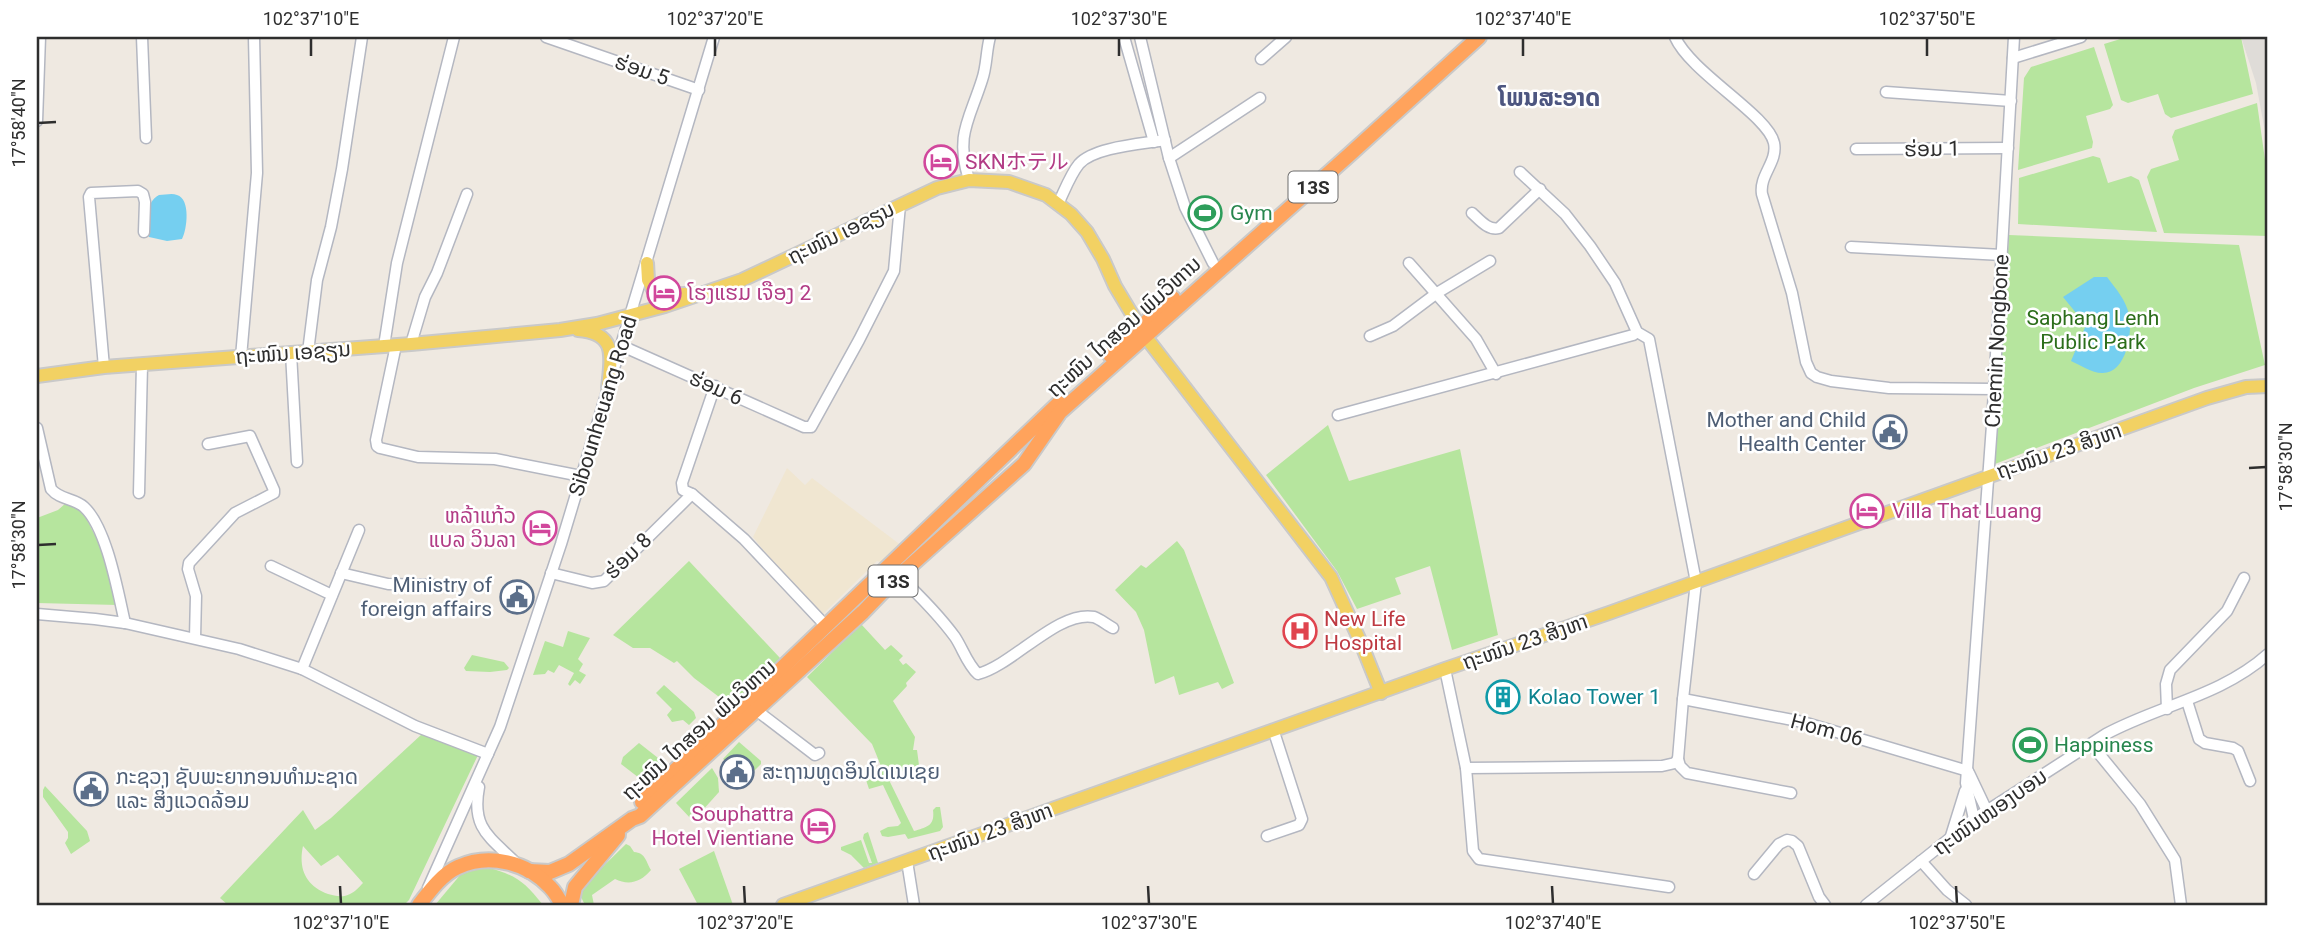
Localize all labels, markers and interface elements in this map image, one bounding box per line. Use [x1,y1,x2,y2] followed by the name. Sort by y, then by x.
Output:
[263,8,359,29] text: 102°37'10"E
[667,8,763,29] text: 102°37'20"E
[1071,8,1167,29] text: 102°37'30"E
[1475,8,1571,29] text: 102°37'40"E
[1879,8,1975,29] text: 102°37'50"E
[612,50,672,90] street label: ຮ່ອມ 5
[8,78,29,168] text: 17°58'40"N
[1497,84,1600,112] district label: ໂພນສະອາດ
[1904,137,1960,161] street label: ຮ່ອມ 1
[922,143,960,181] hotel icon: SKNホテル
[965,150,1069,174] place label: SKNホテル
[1288,172,1338,202] road number: 13S
[1186,194,1224,232] sports icon: Gym
[784,197,899,270] street label: ຖະໜົນ ເອຊຽນ
[1230,201,1273,225] place label: Gym
[1042,252,1206,402] street label: ຖະໜົນ ໄກສອນ ພົມວິຫານ
[1980,254,2014,428] street label: Chemin Nongbone
[645,274,683,312] hotel icon: ໂຮງແຮມ ເຈືອງ 2
[687,280,812,305] place label: ໂຮງແຮມ ເຈືອງ 2
[2027,306,2159,354] park label: Saphang Lenh Public Park
[564,313,642,499] street label: Sibounheuang Road
[234,337,352,370] street label: ຖະໜົນ ເອຊຽນ
[686,366,746,410] street label: ຮ່ອມ 6
[1706,408,1866,456] place label: Mother and Child Health Center
[1871,413,1909,451] public building icon: Mother and Child Health Center
[1993,418,2125,484] street label: ຖະໜົນ 23 ສິງຫາ
[2275,422,2296,512] text: 17°58'30"N
[1848,492,1886,530] hotel icon: Villa That Luang
[1892,499,2042,523] place label: Villa That Luang
[8,500,29,590] text: 17°58'30"N
[429,504,516,552] place label: ຫລ້າແກ້ວ ແບລ ວິນລາ
[521,509,559,547] hotel icon: ຫລ້າແກ້ວ ແບລ ວິນລາ
[600,528,656,584] street label: ຮ່ອມ 8
[868,566,917,596] road number: 13S
[360,573,493,621] place label: Ministry of foreign affairs
[498,578,536,616] public building icon: Ministry of foreign affairs
[1324,607,1406,655] place label: New Life Hospital
[1459,609,1591,675] street label: ຖະໜົນ 23 ສິງຫາ
[1281,612,1319,650] hospital icon: New Life Hospital
[617,655,781,805] street label: ຖະໜົນ ໄກສອນ ພົມວິຫານ
[1484,678,1522,716] building icon: Kolao Tower 1
[1528,685,1661,709] place label: Kolao Tower 1
[1788,709,1866,751] street label: Hom 06
[2011,726,2049,764] sports icon: Happiness
[2054,733,2154,757] place label: Happiness
[718,753,756,791] public building icon: ສະຖານທູດອິນໂດເນເຊຍ
[762,760,940,786] place label: ສະຖານທູດອິນໂດເນເຊຍ
[1928,764,2052,860] street label: ຖະໜົນໜອງບອນ
[116,765,358,813] place label: ກະຊວງ ຊັບພະຍາກອນທຳມະຊາດ ແລະ ສິ່ງແວດລ້ອມ
[72,770,110,808] public building icon: ກະຊວງ ຊັບພະຍາກອນທຳມະຊາດ ແລະ ສິ່ງແວດລ້ອມ
[924,798,1056,866] street label: ຖະໜົນ 23 ສິງຫາ
[651,802,794,850] place label: Souphattra Hotel Vientiane
[799,807,837,845] hotel icon: Souphattra Hotel Vientiane
[293,912,389,933] text: 102°37'10"E
[697,912,793,933] text: 102°37'20"E
[1101,912,1197,933] text: 102°37'30"E
[1505,912,1601,933] text: 102°37'40"E
[1909,912,2005,933] text: 102°37'50"E

